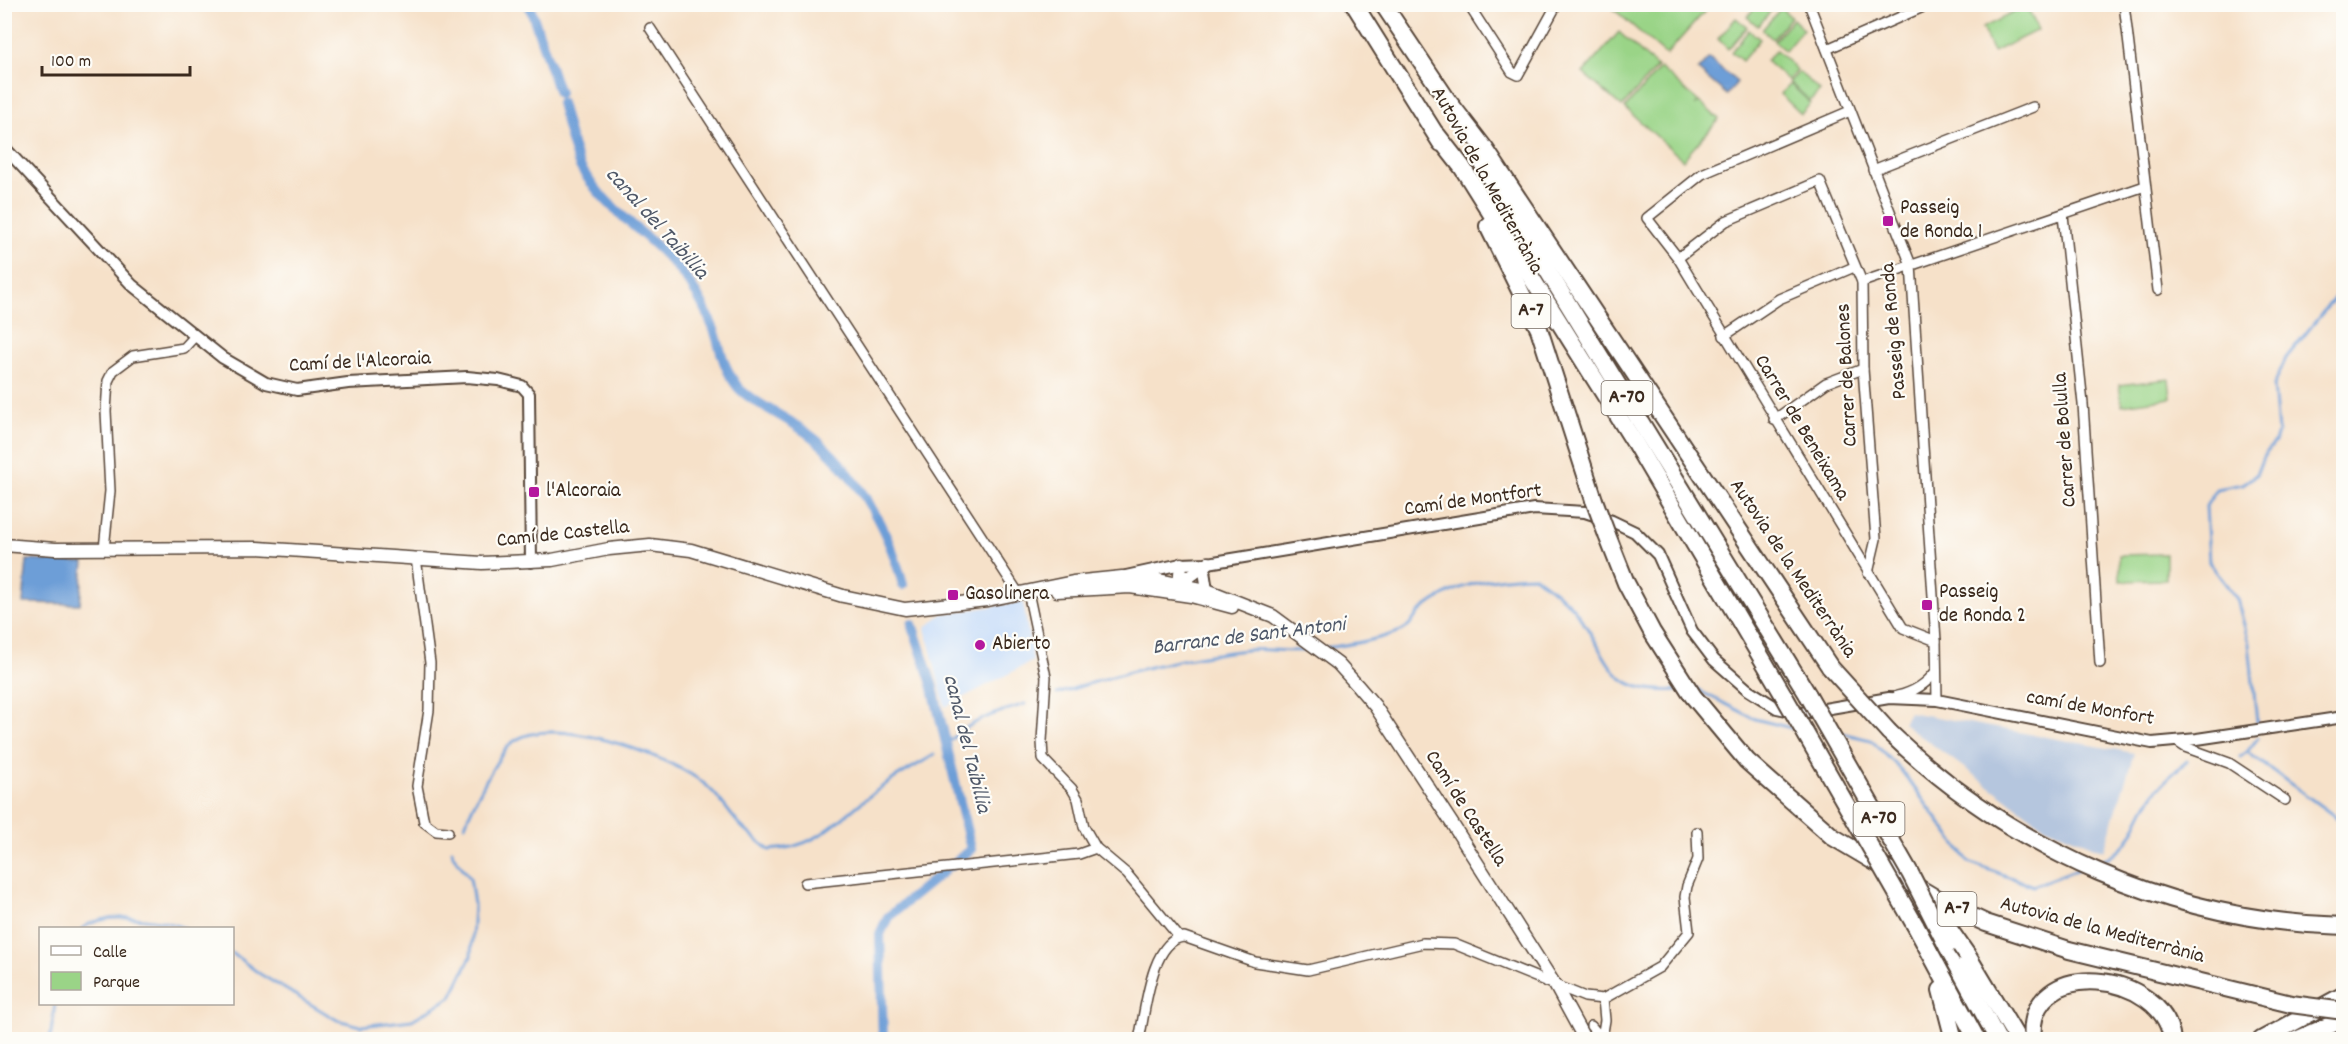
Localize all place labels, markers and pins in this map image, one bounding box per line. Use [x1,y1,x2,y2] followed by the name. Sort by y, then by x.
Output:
[1900,194,1982,248] place label: Passeig de Ronda 1
[1881,214,1895,228] marker: Passeig de Ronda 1
[546,477,622,507] place label: l'Alcoraia
[527,485,541,499] marker: l'Alcoraia
[1939,578,2026,632] place label: Passeig de Ronda 2
[965,580,1050,610] place label: Gasolinera
[946,588,960,602] marker: Gasolinera
[1920,598,1934,612] marker: Passeig de Ronda 2
[992,630,1051,660] place label: Abierto
[973,638,987,652] marker: Abierto

